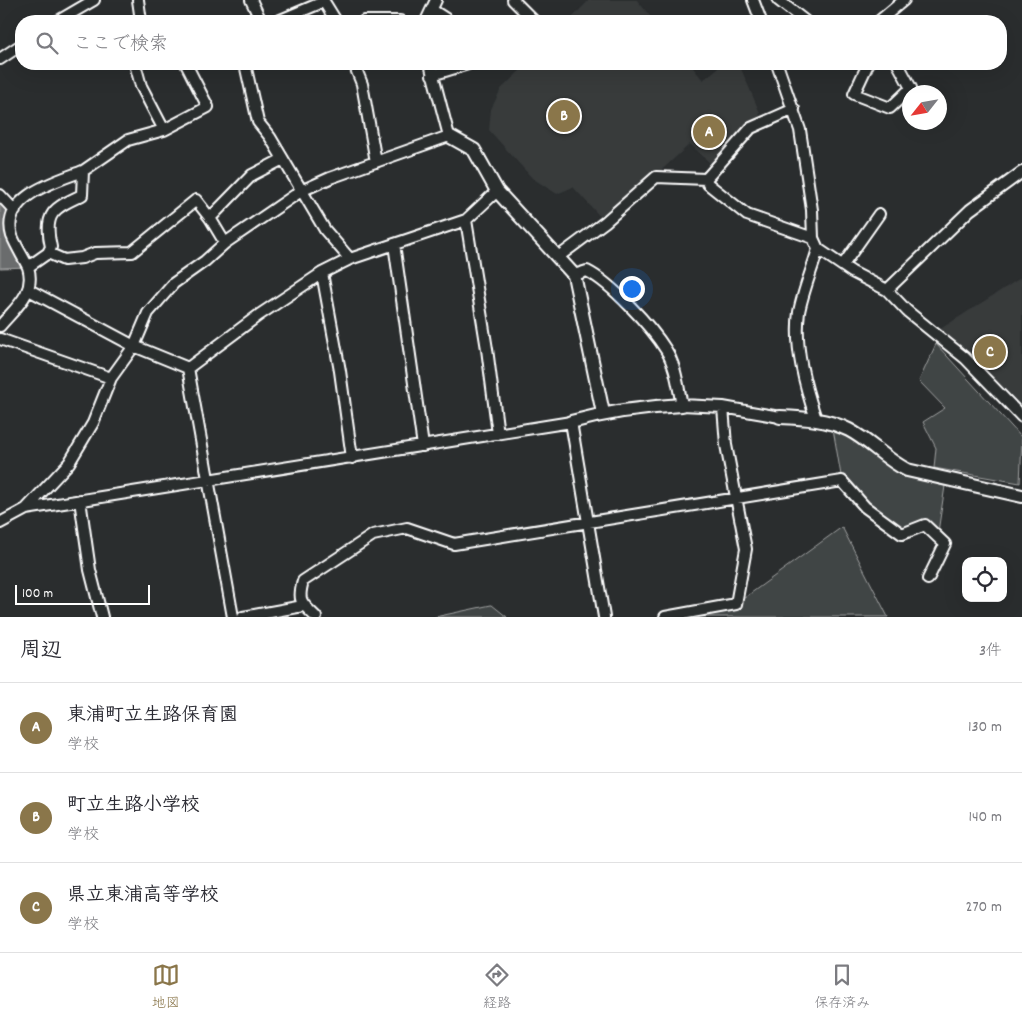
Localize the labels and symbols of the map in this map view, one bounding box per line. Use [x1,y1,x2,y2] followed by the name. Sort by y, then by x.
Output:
[902,85,947,130] north arrow
[548,97,580,135] pin: B
[693,113,725,151] pin: A
[619,276,645,302] your location
[974,333,1006,371] pin: C
[15,582,150,605] scale bar

